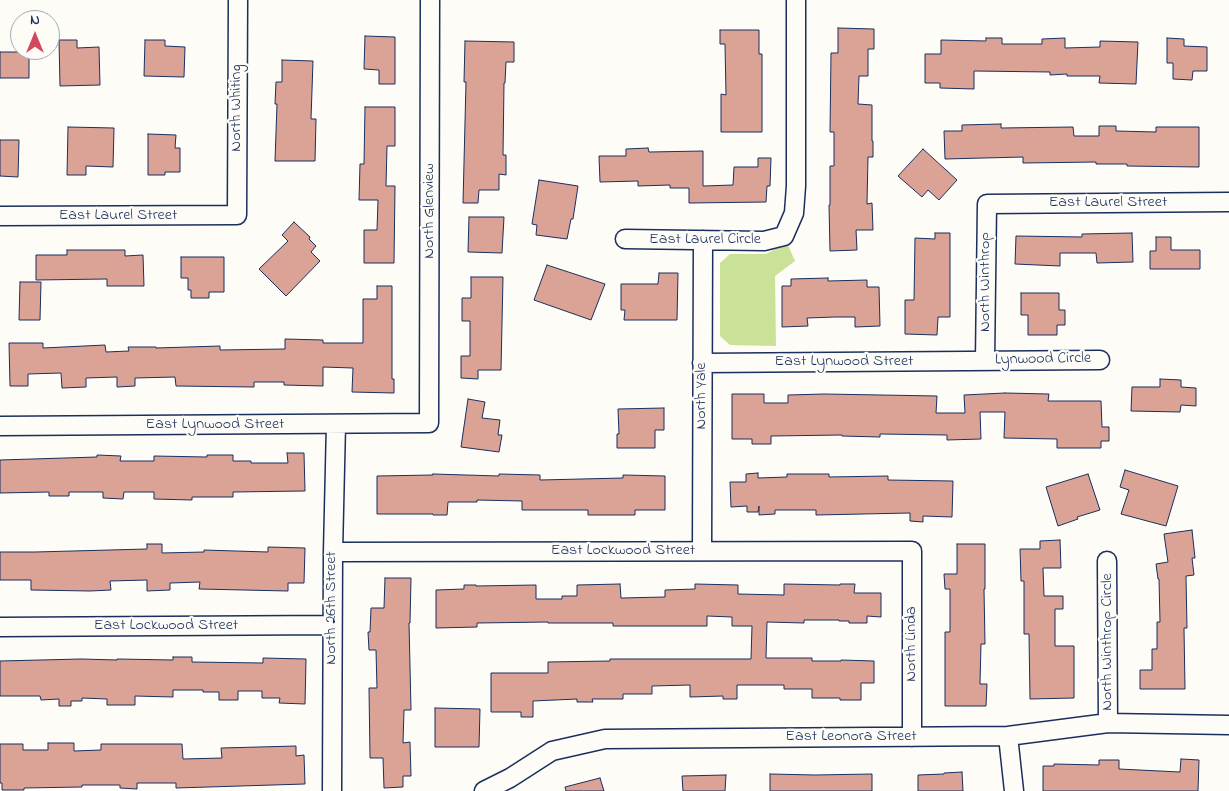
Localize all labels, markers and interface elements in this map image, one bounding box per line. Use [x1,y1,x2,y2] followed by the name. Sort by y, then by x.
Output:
[10,10,60,60] north arrow
[30,10,40,31] text: N
[227,64,247,152] street label: North Whiting
[420,163,440,259] street label: North Glenview
[1049,193,1167,213] street label: East Laurel Street
[59,206,177,226] street label: East Laurel Street
[649,230,761,250] street label: East Laurel Circle
[976,232,996,332] street label: North Winthrop
[995,350,1091,370] street label: Lynwood Circle
[775,352,913,372] street label: East Lynwood Street
[692,363,712,429] street label: North Yale
[146,415,284,435] street label: East Lynwood Street
[551,541,695,561] street label: East Lockwood Street
[322,551,342,665] street label: North 26th Street
[1098,573,1118,711] street label: North Winthrop Circle
[902,606,922,682] street label: North Linda
[94,616,238,636] street label: East Lockwood Street
[785,727,917,747] street label: East Leonora Street

